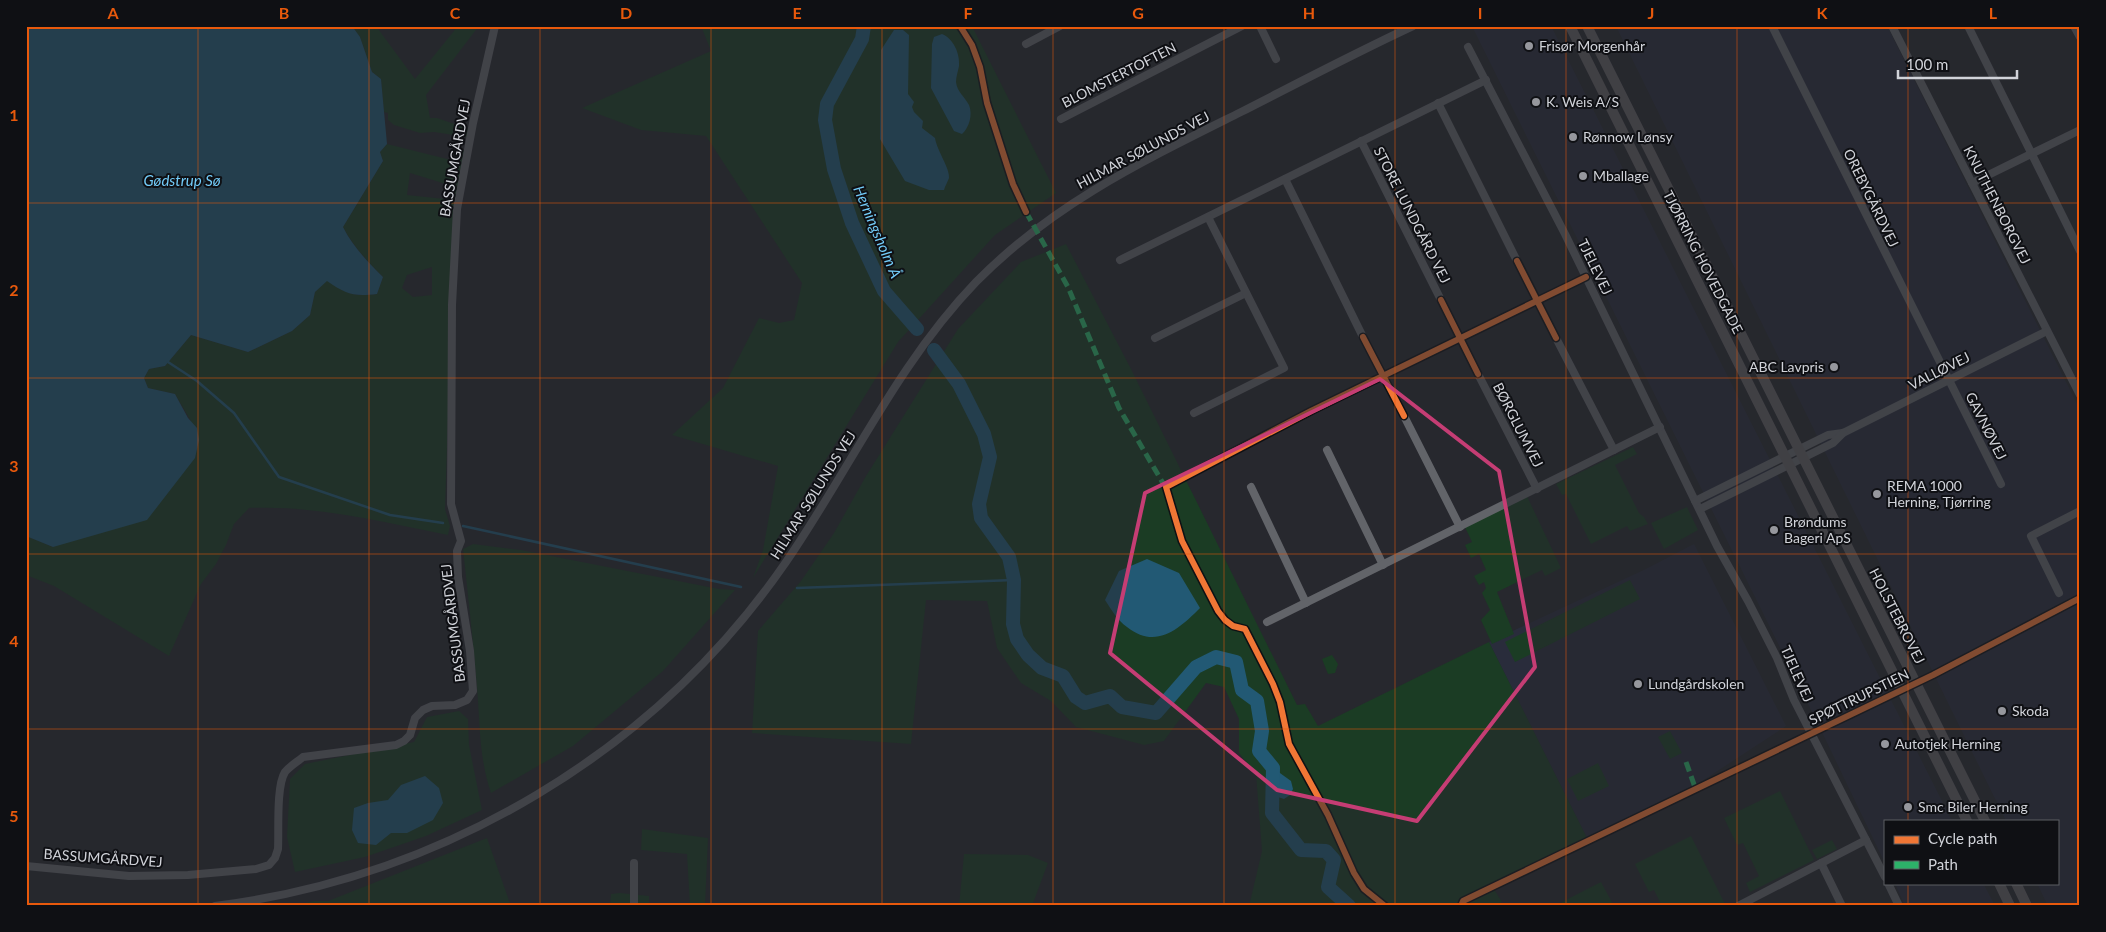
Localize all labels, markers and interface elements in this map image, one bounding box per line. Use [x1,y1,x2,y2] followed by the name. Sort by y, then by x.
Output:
[106,3,119,22] text: A
[279,3,289,22] text: B
[450,3,461,22] text: C
[620,3,632,22] text: D
[792,3,802,22] text: E
[963,3,973,22] text: F
[1132,3,1144,22] text: G
[1303,3,1315,22] text: H
[1478,3,1482,22] text: I
[1648,3,1654,22] text: J
[1817,3,1829,22] text: K
[1989,3,1998,22] text: L
[1539,37,1645,54] place label: Frisør Morgenhår
[1059,38,1179,111] street label: BLOMSTERTOFTEN
[1523,40,1535,52] marker: Frisør Morgenhår
[1898,48,2017,80] scale bar
[1906,55,1948,73] text: 100 m
[1546,93,1619,110] place label: K. Weis A/S
[1530,96,1542,108] marker: K. Weis A/S
[436,98,473,218] street label: BASSUMGÅRDVEJ
[9,105,19,124] text: 1
[1073,107,1212,192] street label: HILMAR SØLUNDS VEJ
[1583,128,1673,145] place label: Rønnow Lønsy
[1567,131,1579,143] marker: Rønnow Lønsy
[1960,143,2035,267] street label: KNUTHENBORGVEJ
[1371,144,1454,286] street label: STORE LUNDGÅRD VEJ
[1840,146,1903,250] street label: OREBYGÅRDVEJ
[1593,167,1649,184] place label: Mballage
[1577,170,1589,182] marker: Mballage
[144,171,221,189] water label: Gødstrup Sø
[850,183,906,281] water label: Herningsholm Å
[1660,187,1747,336] street label: TJØRRING HOVEDGADE
[1575,236,1616,297] street label: TJELEVEJ
[9,280,19,299] text: 2
[1905,348,1972,393] street label: VALLØVEJ
[1749,358,1824,375] place label: ABC Lavpris
[1828,361,1840,373] marker: ABC Lavpris
[1490,380,1547,470] street label: BØRGLUMVEJ
[1962,389,2011,462] street label: GAVNØVEJ
[766,427,859,562] street label: HILMAR SØLUNDS VEJ
[9,456,19,475] text: 3
[1887,477,1991,510] place label: REMA 1000 Herning, Tjørring
[1871,488,1883,500] marker: REMA 1000 Herning, Tjørring
[1784,513,1851,546] place label: Brøndums Bageri ApS
[1768,524,1780,536] marker: Brøndums Bageri ApS
[437,563,468,683] street label: BASSUMGÅRDVEJ
[1866,565,1929,666] street label: HOLSTEBROVEJ
[9,631,19,650] text: 4
[1777,643,1817,705] street label: TJELEVEJ
[1806,665,1912,728] street label: SPØTTRUPSTIEN
[1648,675,1744,692] place label: Lundgårdskolen
[1632,678,1644,690] marker: Lundgårdskolen
[2012,702,2049,719] place label: Skoda
[1996,705,2008,717] marker: Skoda
[1895,735,2001,752] place label: Autotjek Herning
[1879,738,1891,750] marker: Autotjek Herning
[1918,798,2028,815] place label: Smc Biler Herning
[1902,801,1914,813] marker: Smc Biler Herning
[9,806,19,825] text: 5
[1884,820,2058,884] legend
[1928,829,1997,847] text: Cycle path
[43,845,163,870] street label: BASSUMGÅRDVEJ
[1928,855,1958,873] text: Path

